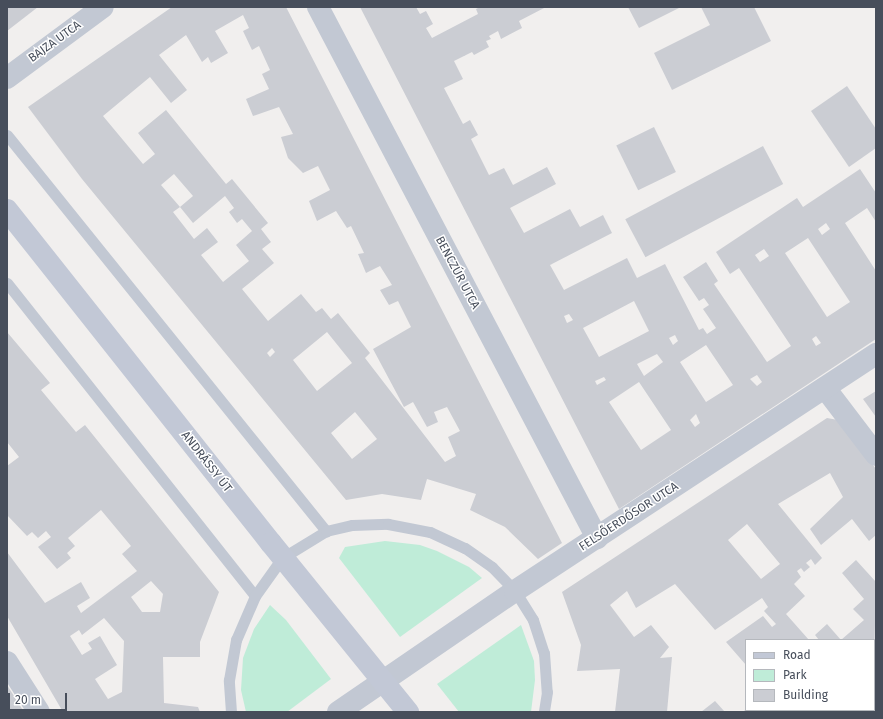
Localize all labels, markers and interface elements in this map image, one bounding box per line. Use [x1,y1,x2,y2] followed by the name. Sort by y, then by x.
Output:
[26,18,84,66] street label: BAJZA UTCA
[432,234,482,312] street label: BENCZÚR UTCA
[178,429,234,495] street label: ANDRÁSSY ÚT
[577,480,681,554] street label: FELSŐERDŐSOR UTCA
[745,639,875,711] legend
[783,648,811,662] text: Road
[783,668,807,682] text: Park
[10,685,69,711] scale bar
[783,688,828,702] text: Building
[15,693,41,707] text: 20 m

